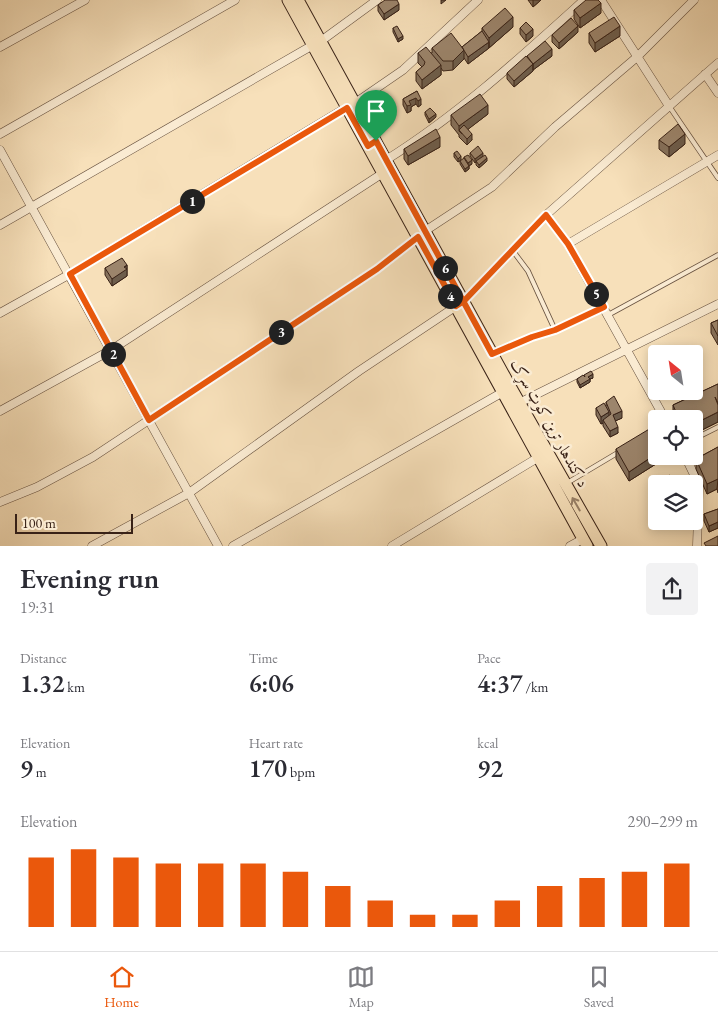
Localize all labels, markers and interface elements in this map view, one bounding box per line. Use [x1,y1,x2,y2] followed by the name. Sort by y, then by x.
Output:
[355,90,397,141] pin
[362,97,390,125] icon: arrive
[180,188,204,214] pin: 1
[189,192,196,210] text: 1
[432,256,458,280] pin: 6
[442,259,449,277] text: 6
[584,282,608,306] pin: 5
[438,284,462,308] pin: 4
[593,285,600,303] text: 5
[447,287,454,305] text: 4
[268,320,294,344] pin: 3
[278,323,285,341] text: 3
[100,342,126,366] pin: 2
[110,345,117,363] text: 2
[648,345,702,400] north arrow
[648,345,703,530] map controls
[504,355,594,492] street label: د کندهار ترين کوټ سړک
[648,410,703,465] button: locate
[648,475,703,530] button: layers
[571,496,581,511] one-way arrow
[15,511,132,534] scale bar
[22,514,56,532] text: 100 m
[20,560,159,596] text: Evening run
[646,563,698,615] button: share
[20,597,55,618] text: 19:31
[20,649,67,667] text: Distance
[249,649,278,667] text: Time
[477,649,501,667] text: Pace
[20,667,65,699] text: 1.32
[249,667,294,699] text: 6:06
[477,667,523,699] text: 4:37
[65,678,85,696] text: km
[523,678,548,696] text: /km
[20,734,70,752] text: Elevation
[249,734,303,752] text: Heart rate
[477,734,498,752] text: kcal
[20,752,33,784] text: 9
[249,752,287,784] text: 170
[477,752,503,784] text: 92
[33,763,47,781] text: m
[287,763,315,781] text: bpm
[20,811,78,832] text: Elevation
[627,811,698,832] text: 290–299 m
[104,963,139,1011] tab: Home
[347,963,375,1011] tab: Map
[584,963,614,1011] tab: Saved

